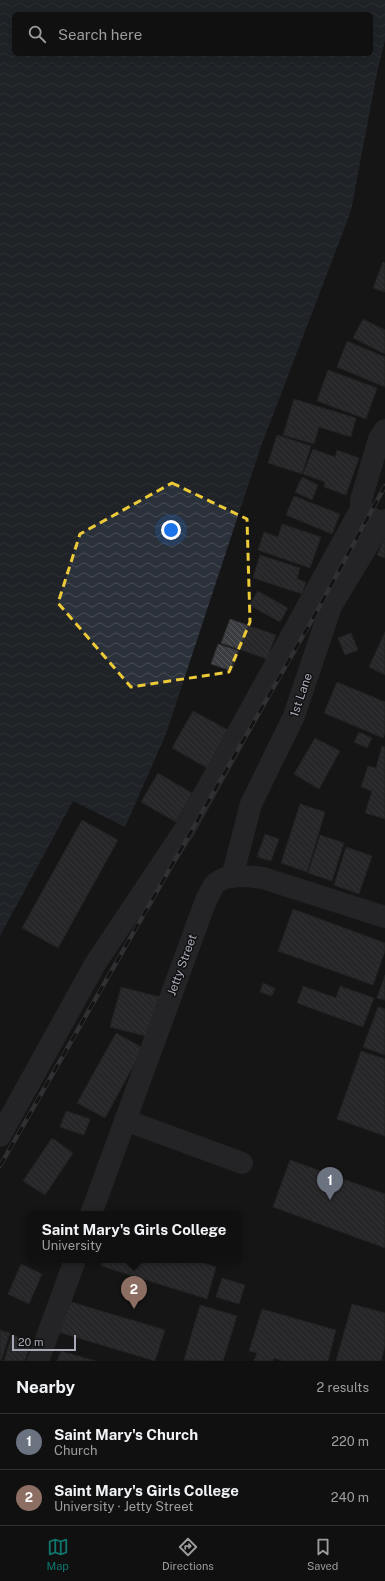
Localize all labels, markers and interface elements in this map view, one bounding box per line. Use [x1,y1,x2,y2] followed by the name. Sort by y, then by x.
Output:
[12,12,373,56] search box
[26,23,48,45] icon: search
[58,26,142,43] text: Search here
[161,520,181,540] your location
[287,671,315,719] street label: 1st Lane
[164,932,200,998] street label: Jetty Street
[317,1167,343,1200] pin: 1
[27,1211,241,1263] popup
[42,1221,226,1238] text: Saint Mary's Girls College
[42,1238,102,1253] text: University
[121,1276,147,1309] pin: 2
[12,1333,76,1352] scale bar
[18,1336,43,1348] text: 20 m
[16,1377,75,1397] text: Nearby
[317,1380,369,1395] text: 2 results
[54,1426,198,1443] text: Saint Mary's Church
[26,1434,32,1449] text: 1
[331,1434,369,1449] text: 220 m
[54,1443,98,1458] text: Church
[54,1482,239,1499] text: Saint Mary's Girls College
[25,1490,33,1505] text: 2
[331,1490,369,1505] text: 240 m
[54,1499,193,1514] text: University · Jetty Street
[47,1536,69,1572] tab: Map
[162,1536,214,1572] tab: Directions
[307,1536,338,1572] tab: Saved

